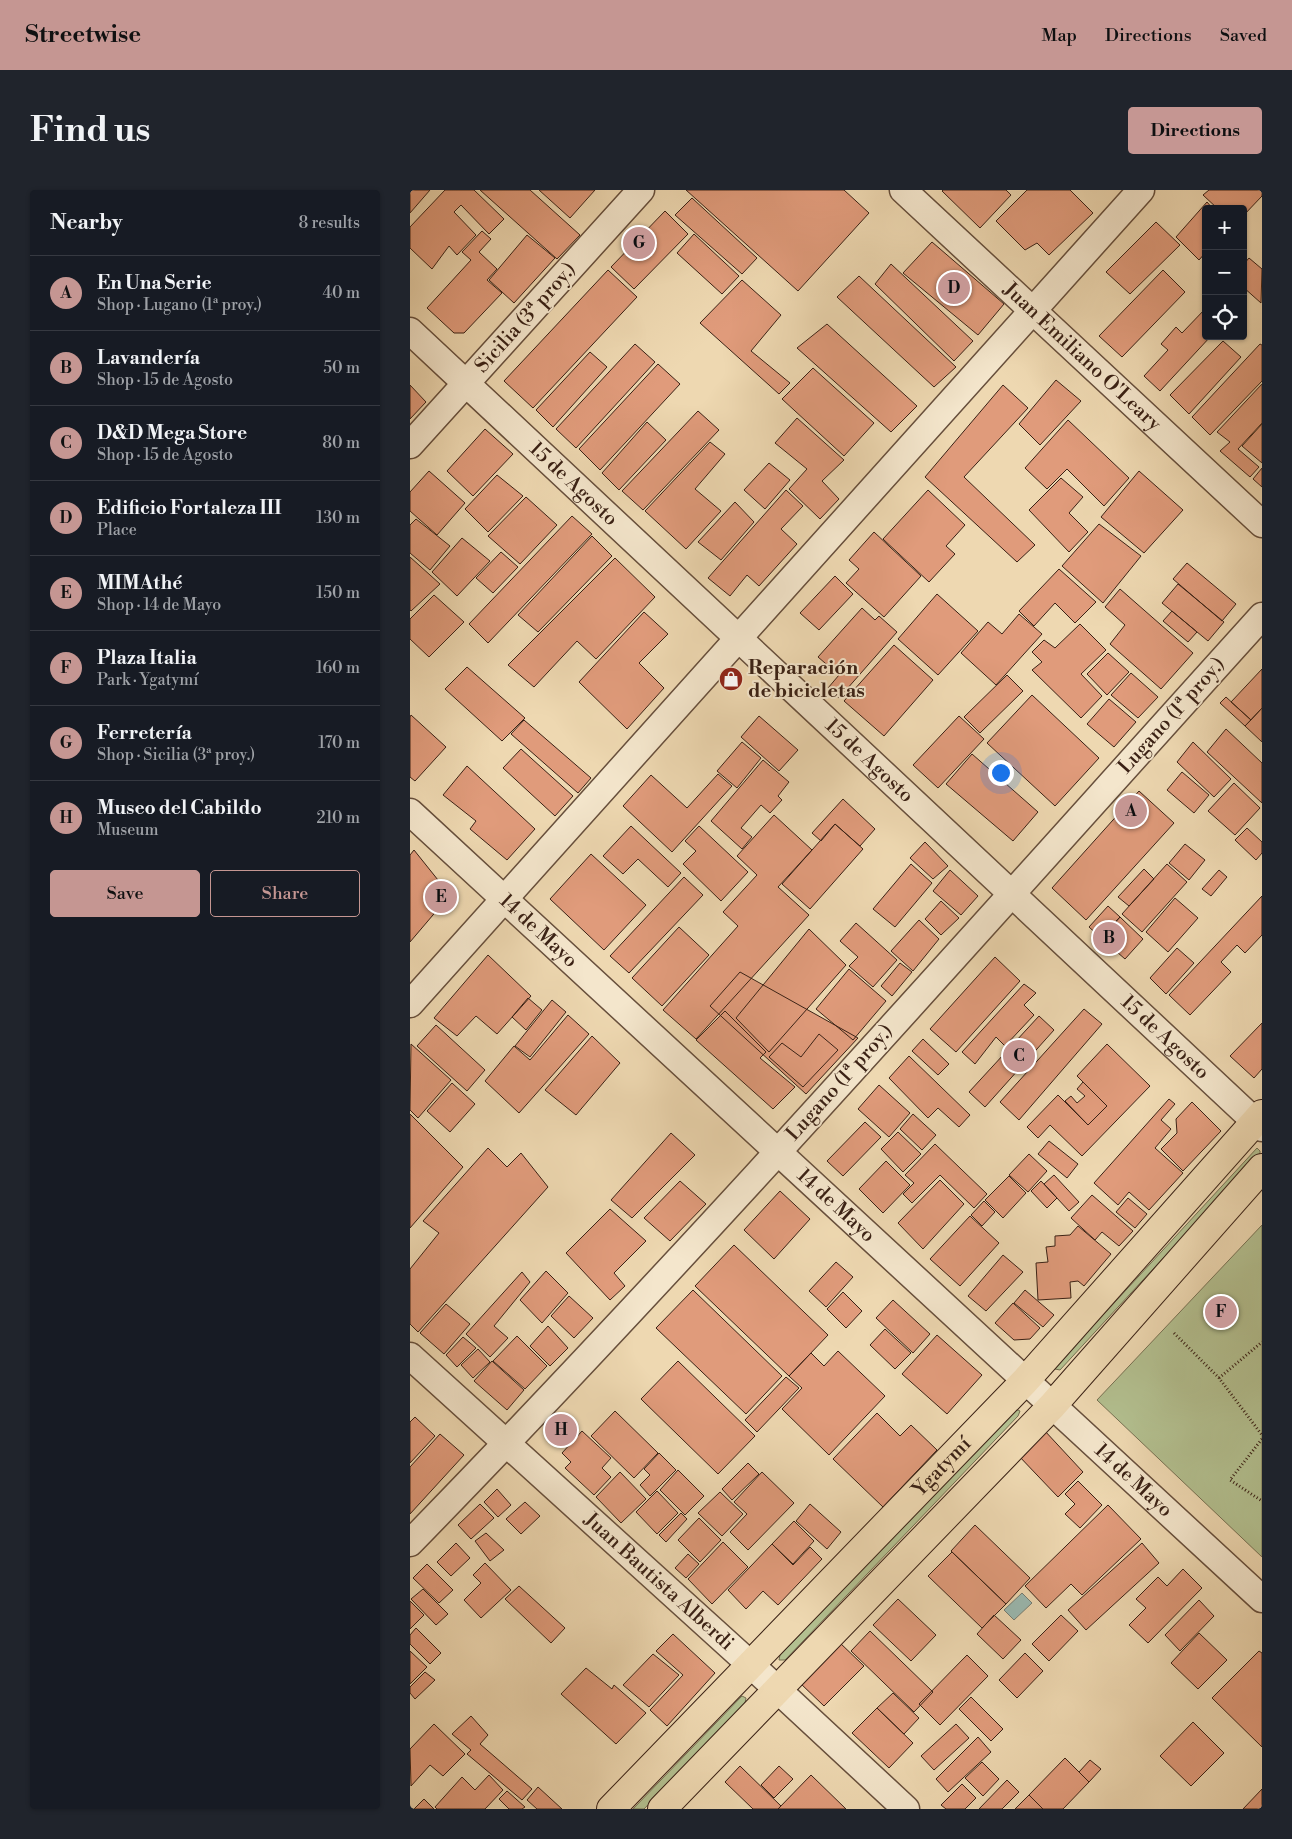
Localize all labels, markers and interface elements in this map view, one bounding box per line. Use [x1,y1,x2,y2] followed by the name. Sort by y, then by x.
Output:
[25,20,141,50] text: Streetwise
[1041,24,1077,47] text: Map
[1105,24,1192,47] text: Directions
[1220,24,1267,47] text: Saved
[1128,107,1262,154] button: Directions
[30,109,150,152] text: Find us
[1202,205,1247,340] map controls
[1202,205,1247,250] button: +
[50,210,123,236] text: Nearby
[298,213,360,233] text: 8 results
[623,224,655,262] pin: G
[1202,250,1247,295] button: −
[470,258,582,378] street label: Sicilia (3ª proy.)
[938,269,970,307] pin: D
[97,271,212,295] text: En Una Serie
[997,277,1167,437] street label: Juan Emiliano O'Leary
[60,283,72,303] text: A
[323,283,360,303] text: 40 m
[97,295,262,315] text: Shop · Lugano (1ª proy.)
[1202,295,1247,340] button: locate
[97,346,200,370] text: Lavandería
[60,358,72,378] text: B
[323,358,360,378] text: 50 m
[97,370,233,390] text: Shop · 15 de Agosto
[97,421,247,445] text: D&D Mega Store
[60,433,72,453] text: C
[322,433,360,453] text: 80 m
[524,437,623,532] street label: 15 de Agosto
[97,445,233,465] text: Shop · 15 de Agosto
[97,496,282,520] text: Edificio Fortaleza III
[60,508,72,528] text: D
[316,508,360,528] text: 130 m
[97,520,137,540] text: Place
[97,571,182,595] text: MIMAthé
[60,583,72,603] text: E
[316,583,360,603] text: 150 m
[97,595,221,615] text: Shop · 14 de Mayo
[97,646,197,670] text: Plaza Italia
[1113,652,1231,780] street label: Lugano (1ª proy.)
[748,656,865,704] place label: Reparación de bicicletas
[60,658,72,678] text: F
[316,658,360,678] text: 160 m
[718,666,744,692] shop icon: Reparación de bicicletas
[97,670,198,690] text: Park · Ygatymí
[820,713,919,808] street label: 15 de Agosto
[97,721,192,745] text: Ferretería
[60,733,72,753] text: G
[318,733,360,753] text: 170 m
[97,745,255,765] text: Shop · Sicilia (3ª proy.)
[988,760,1014,786] your location
[1115,792,1147,830] pin: A
[97,796,262,820] text: Museo del Cabildo
[59,808,73,828] text: H
[316,808,360,828] text: 210 m
[97,820,159,840] text: Museum
[50,870,200,917] button: Save
[210,870,360,917] button: Share
[425,878,457,916] pin: E
[494,888,583,973] street label: 14 de Mayo
[1093,919,1125,957] pin: B
[1116,990,1215,1085] street label: 15 de Agosto
[781,1019,899,1147] street label: Lugano (1ª proy.)
[1003,1037,1035,1075] pin: C
[792,1163,880,1248] street label: 14 de Mayo
[1205,1293,1237,1331] pin: F
[545,1411,577,1449] pin: H
[907,1431,978,1503] street label: Ygatymí
[1089,1438,1178,1523] street label: 14 de Mayo
[578,1507,739,1656] street label: Juan Bautista Alberdi

